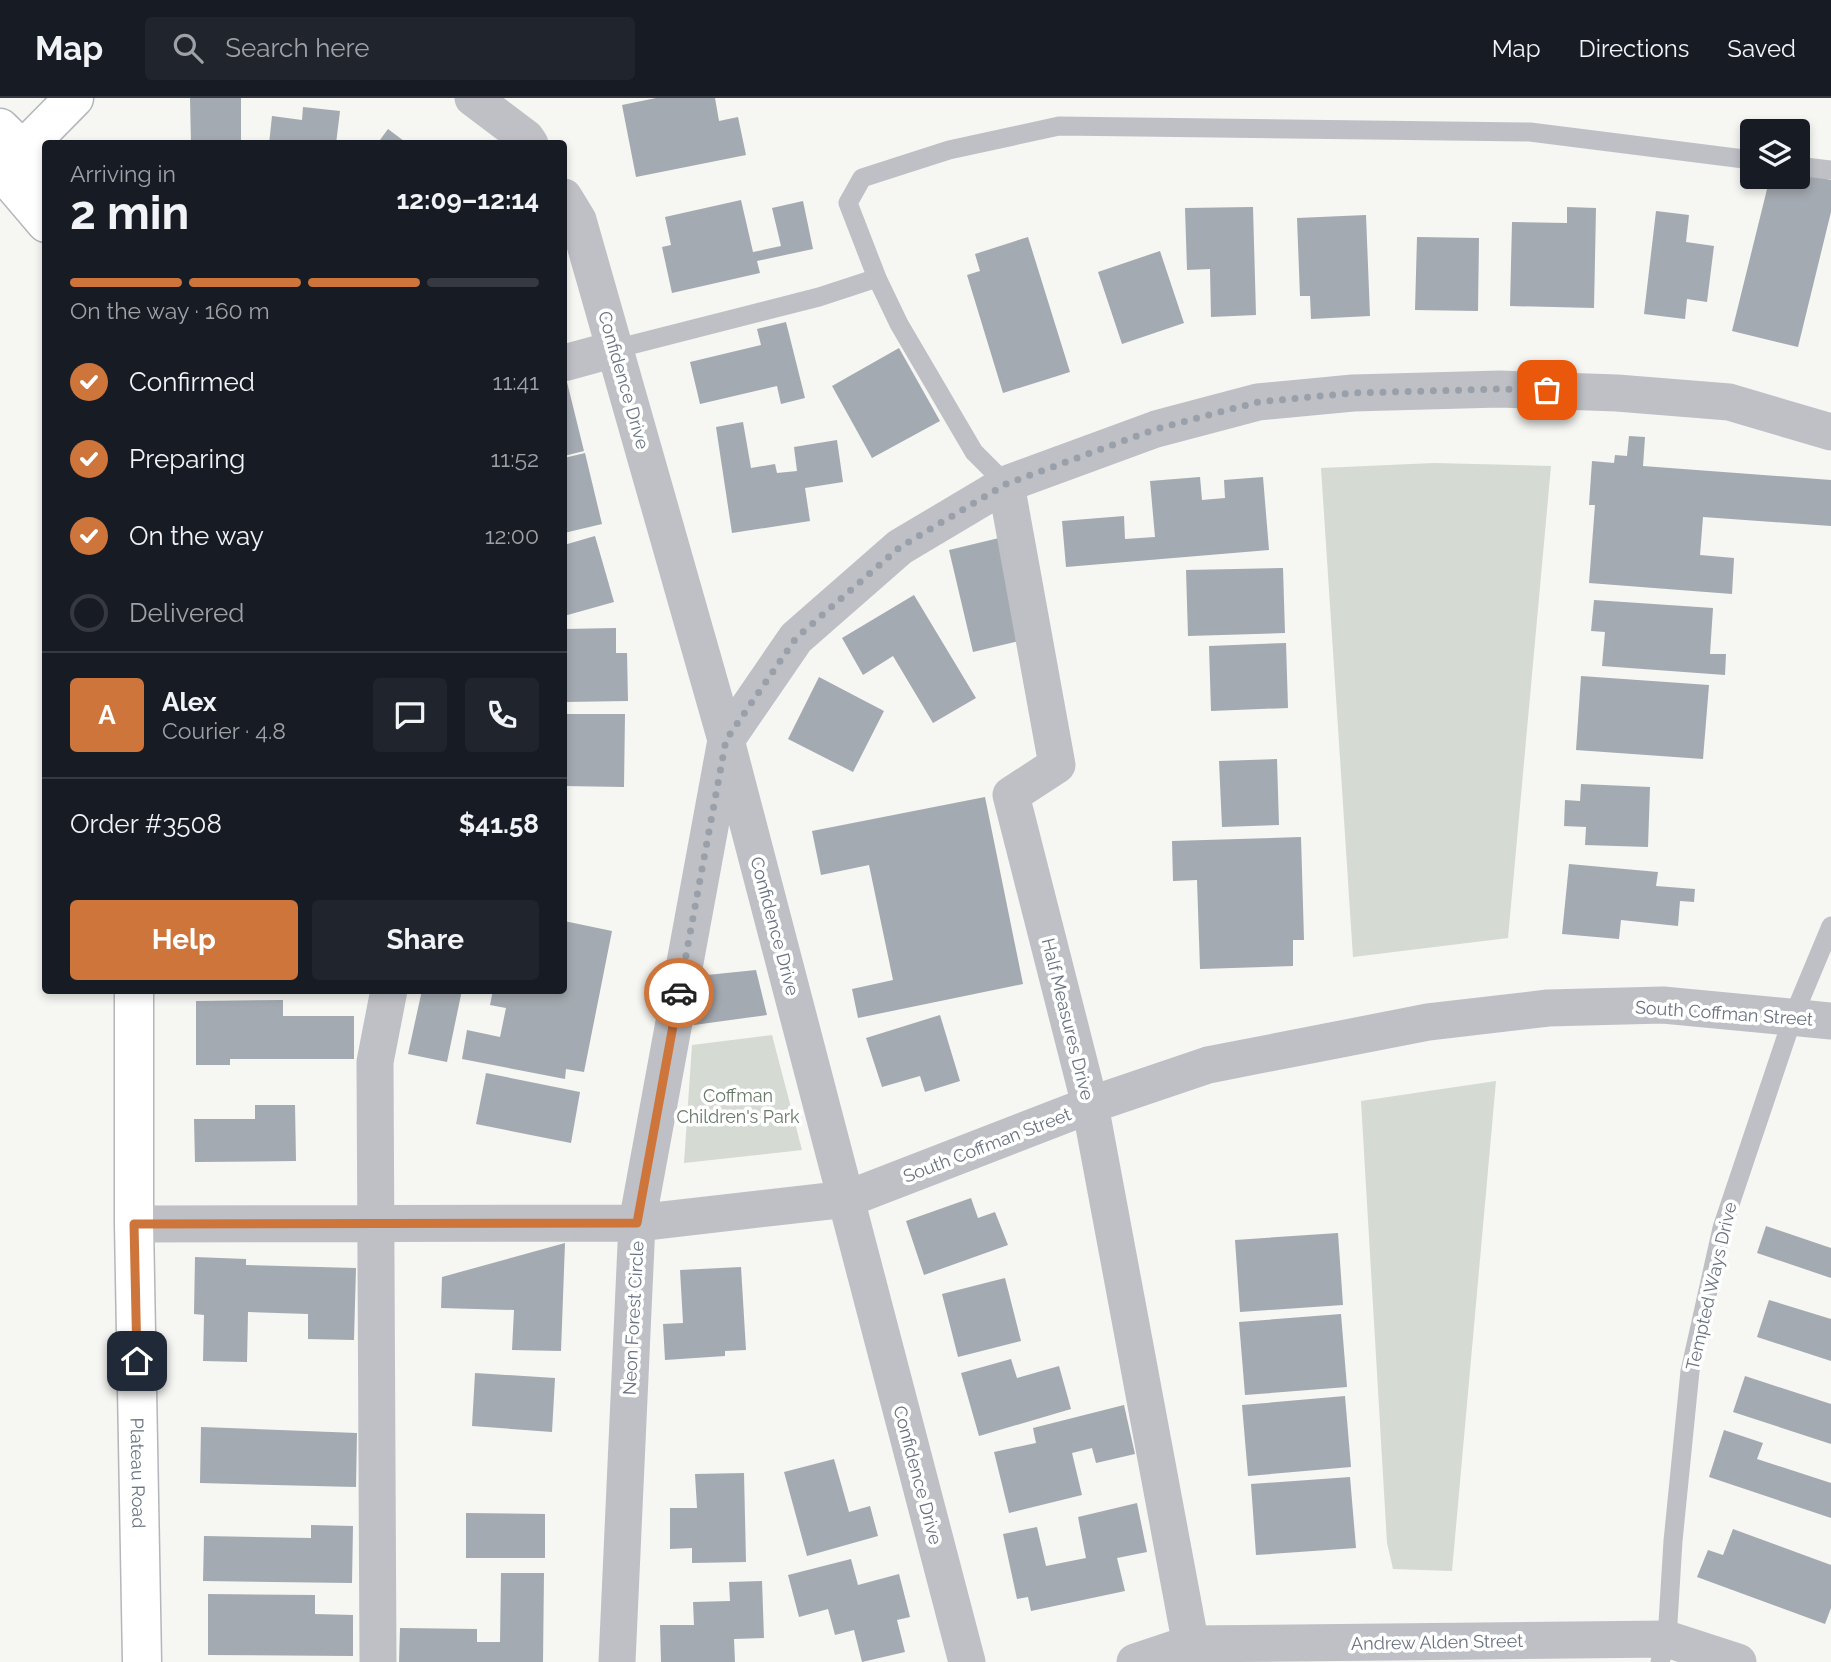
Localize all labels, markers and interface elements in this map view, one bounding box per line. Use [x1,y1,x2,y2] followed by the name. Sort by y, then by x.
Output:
[145,17,635,80] search box
[35,29,103,68] text: Map
[169,29,207,67] icon: search
[225,33,370,63] text: Search here
[1492,34,1541,63] text: Map
[1579,34,1689,63] text: Directions
[1727,34,1796,63] text: Saved
[1740,119,1810,189] map controls
[1740,119,1810,189] button: layers
[70,160,176,187] text: Arriving in
[396,185,539,215] text: 12:09–12:14
[70,186,189,240] text: 2 min
[70,297,270,324] text: On the way · 160 m
[594,309,654,452] street label: Confidence Drive
[1517,360,1577,420] pin
[70,363,108,401] icon: check
[129,367,255,397] text: Confirmed
[493,368,539,395] text: 11:41
[1528,371,1566,409] icon: bag
[70,440,108,478] icon: check
[129,444,245,474] text: Preparing
[490,445,539,472] text: 11:52
[70,517,108,555] icon: check
[129,521,264,551] text: On the way
[485,522,539,549] text: 12:00
[129,598,244,628] text: Delivered
[373,678,447,752] button: chat
[465,678,539,752] button: phone
[162,687,217,717] text: Alex
[98,700,116,730] text: A
[162,717,286,744] text: Courier · 4.8
[70,809,222,839] text: Order #3508
[459,809,539,839] text: $41.58
[746,854,804,998] street label: Confidence Drive
[70,900,298,980] button: Help
[312,900,539,980] button: Share
[1038,936,1098,1103] street label: Half Measures Drive
[644,958,714,1028] courier
[660,974,698,1012] icon: car
[1634,996,1814,1030] street label: South Coffman Street
[676,1085,800,1127] park label: Coffman Children's Park
[900,1103,1074,1187] street label: South Coffman Street
[1681,1200,1741,1372] street label: Tempted Ways Drive
[618,1240,648,1396] street label: Neon Forest Circle
[107,1331,167,1391] pin
[118,1342,156,1380] icon: home
[889,1403,947,1547] street label: Confidence Drive
[127,1417,150,1528] street label: Plateau Road
[1351,1630,1523,1654] street label: Andrew Alden Street

